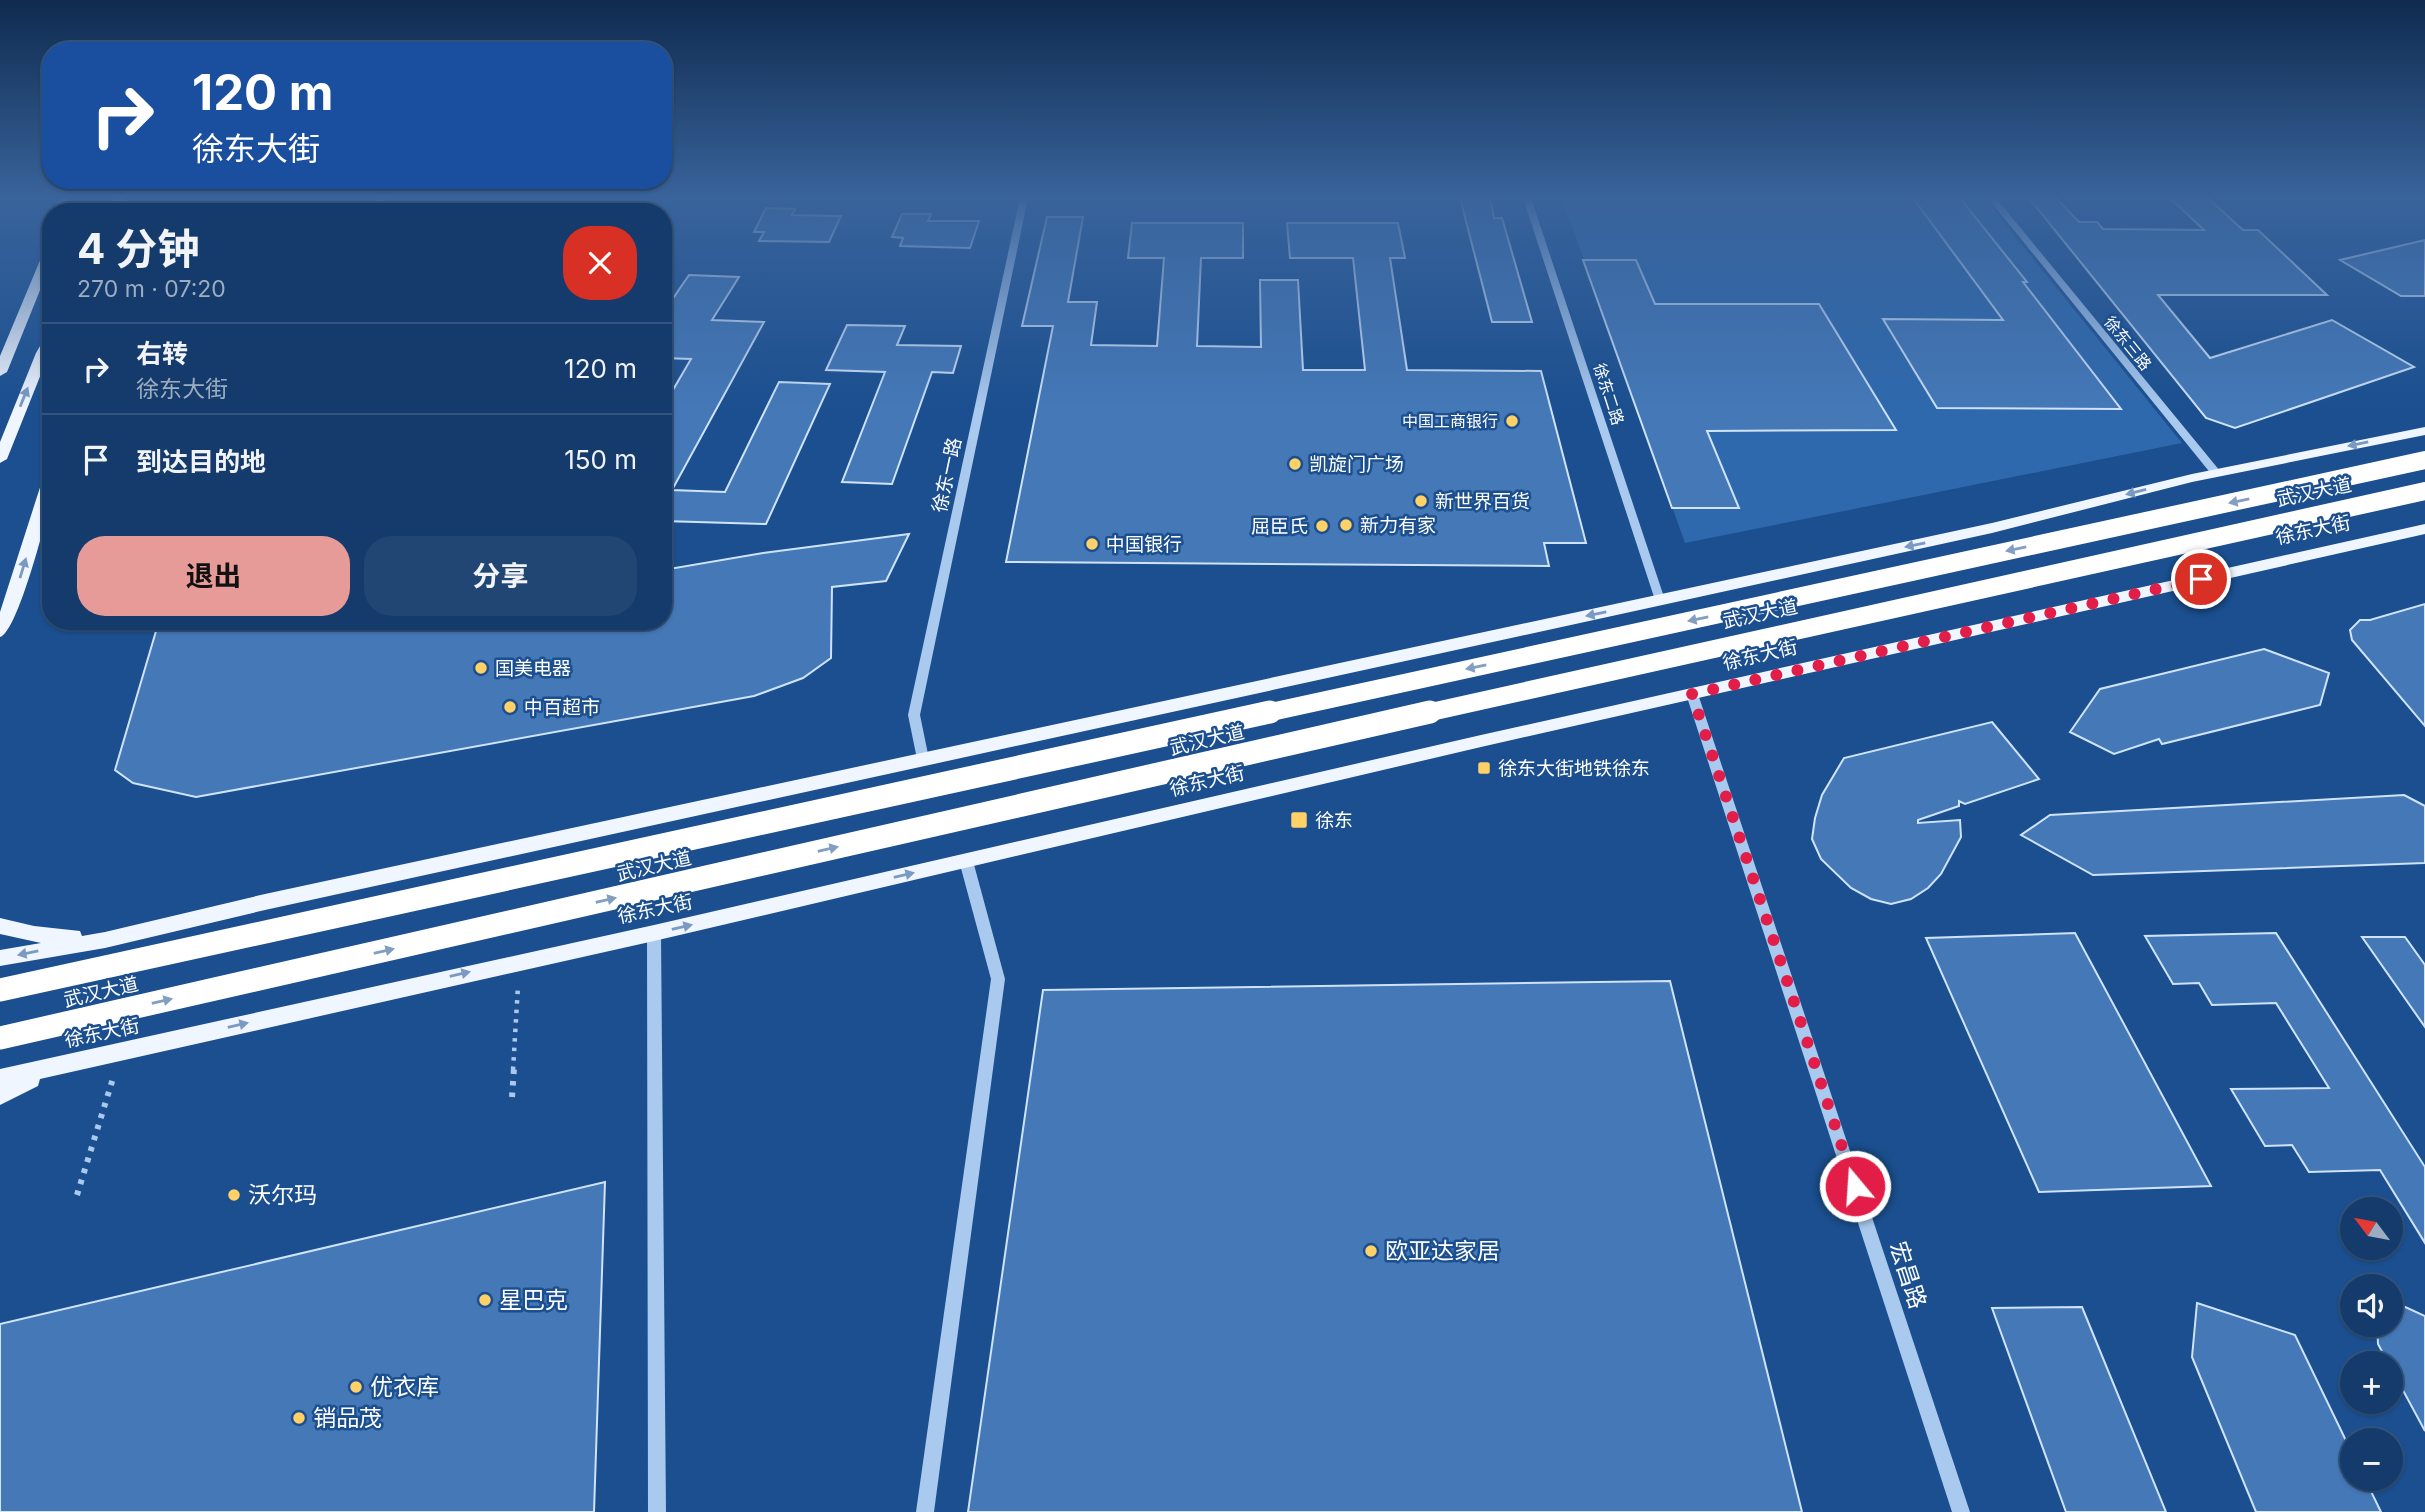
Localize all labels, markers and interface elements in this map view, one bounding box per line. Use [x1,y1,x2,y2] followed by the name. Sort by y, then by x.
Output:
[192,63,333,122] text: 120 m
[77,70,168,161] icon: right
[192,129,320,168] text: 徐东大街
[77,223,199,274] text: 4 分钟
[563,226,637,300] button: close
[77,275,226,303] text: 270 m · 07:20
[2100,312,2156,374] street label: 徐东三路
[136,338,188,369] text: 右转
[77,350,115,388] icon: right
[564,353,637,384] text: 120 m
[1590,360,1628,428] street label: 徐东二路
[136,375,228,403] text: 徐东大街
[19,387,30,408] one-way arrow
[1402,411,1498,431] place label: 中国工商银行
[1504,413,1520,429] marker: 中国工商银行
[928,435,966,515] street label: 徐东一路
[2347,439,2369,450] one-way arrow
[77,441,115,479] icon: arrive
[564,444,637,475] text: 150 m
[136,446,266,477] text: 到达目的地
[1309,453,1404,476] place label: 凯旋门广场
[1287,456,1303,472] marker: 凯旋门广场
[2274,473,2354,511] street label: 武汉大道
[2125,487,2147,498] one-way arrow
[1435,490,1530,513] place label: 新世界百货
[1413,493,1429,509] marker: 新世界百货
[2228,495,2250,506] one-way arrow
[2273,511,2353,549] street label: 徐东大街
[1360,514,1436,537] place label: 新力有家
[1251,515,1308,538] place label: 屈臣氏
[1338,517,1354,533] marker: 新力有家
[1314,518,1330,534] marker: 屈臣氏
[1106,533,1182,556] place label: 中国银行
[77,536,350,616] button: 退出
[364,536,637,616] button: 分享
[1084,536,1100,552] marker: 中国银行
[1903,540,1925,551] one-way arrow
[2005,544,2027,555] one-way arrow
[2171,549,2231,609] pin
[19,557,29,578] one-way arrow
[2182,560,2220,598] icon: arrive
[1720,595,1800,633] street label: 武汉大道
[1585,608,1607,619] one-way arrow
[1687,613,1709,624] one-way arrow
[1720,635,1800,675] street label: 徐东大街
[495,657,571,680] place label: 国美电器
[473,660,489,676] marker: 国美电器
[1465,662,1487,673] one-way arrow
[524,696,600,719] place label: 中百超市
[502,699,518,715] marker: 中百超市
[1167,720,1247,760] street label: 武汉大道
[1498,757,1650,780] place label: 徐东大街地铁徐东
[1476,760,1492,776] marker: 徐东大街地铁徐东
[1167,761,1247,801] street label: 徐东大街
[1315,809,1353,832] place label: 徐东
[1289,810,1309,830] marker: 徐东
[817,844,839,855] one-way arrow
[614,846,694,886] street label: 武汉大道
[893,870,915,881] one-way arrow
[615,890,695,928] street label: 徐东大街
[595,894,617,905] one-way arrow
[671,921,693,932] one-way arrow
[373,945,395,956] one-way arrow
[17,947,39,958] one-way arrow
[449,969,471,980] one-way arrow
[61,972,141,1012] street label: 武汉大道
[151,995,173,1006] one-way arrow
[62,1014,142,1052] street label: 徐东大街
[227,1020,249,1031] one-way arrow
[1818,1149,1892,1223] position arrow
[248,1181,317,1209] place label: 沃尔玛
[226,1187,242,1203] marker: 沃尔玛
[2340,1197,2403,1260] north arrow
[2340,1197,2403,1491] map controls
[1385,1237,1500,1265] place label: 欧亚达家居
[1884,1238,1932,1312] street label: 宏昌路
[1363,1243,1379,1259] marker: 欧亚达家居
[2340,1274,2403,1337] button: sound
[499,1286,568,1314] place label: 星巴克
[477,1292,493,1308] marker: 星巴克
[2340,1351,2403,1414] button: +
[370,1373,439,1401] place label: 优衣库
[348,1379,364,1395] marker: 优衣库
[313,1404,382,1432] place label: 销品茂
[291,1410,307,1426] marker: 销品茂
[2340,1428,2403,1491] button: −

